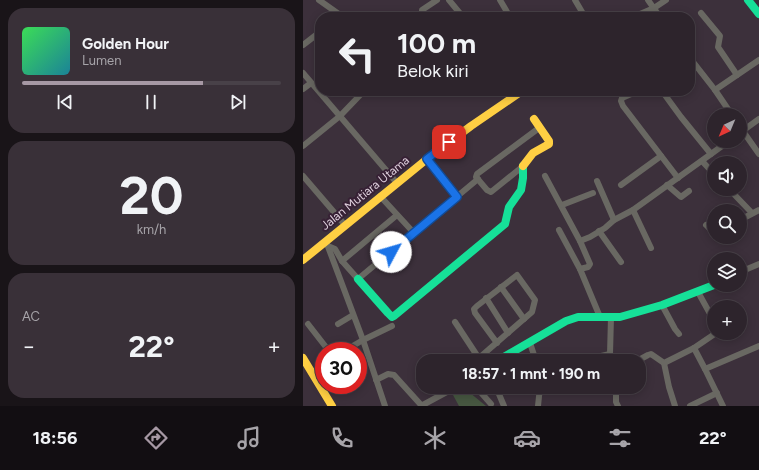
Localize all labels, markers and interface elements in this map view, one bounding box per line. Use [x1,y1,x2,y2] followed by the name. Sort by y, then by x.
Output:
[397,26,476,60] text: 100 m
[331,28,383,80] icon: left
[82,35,169,53] text: Golden Hour
[82,53,121,68] text: Lumen
[397,60,469,82] text: Belok kiri
[54,91,76,113] icon: previous
[140,91,162,113] icon: pause
[227,91,249,113] icon: next
[707,108,747,148] north arrow
[707,108,747,340] map controls
[432,125,466,159] pin
[438,131,460,153] icon: arrive
[318,153,412,233] street label: Jalan Mutiara Utama
[707,156,747,196] button: sound
[120,165,183,227] text: 20
[707,204,747,244] button: search
[137,222,166,237] text: km/h
[370,231,412,273] position arrow
[707,252,747,292] button: layers
[707,300,747,340] button: +
[22,309,40,324] text: AC
[128,328,175,365] text: 22°
[22,333,36,360] text: −
[267,333,281,360] text: +
[315,342,367,394] speed limit sign: 30
[462,365,600,383] text: 18:57 · 1 mnt · 190 m
[142,424,170,452] icon: directions
[235,424,263,452] icon: music
[328,424,356,452] icon: phone
[421,424,449,452] icon: climate
[513,424,541,452] icon: car
[606,424,634,452] icon: filters
[32,427,77,449] text: 18:56
[699,427,727,449] text: 22°

